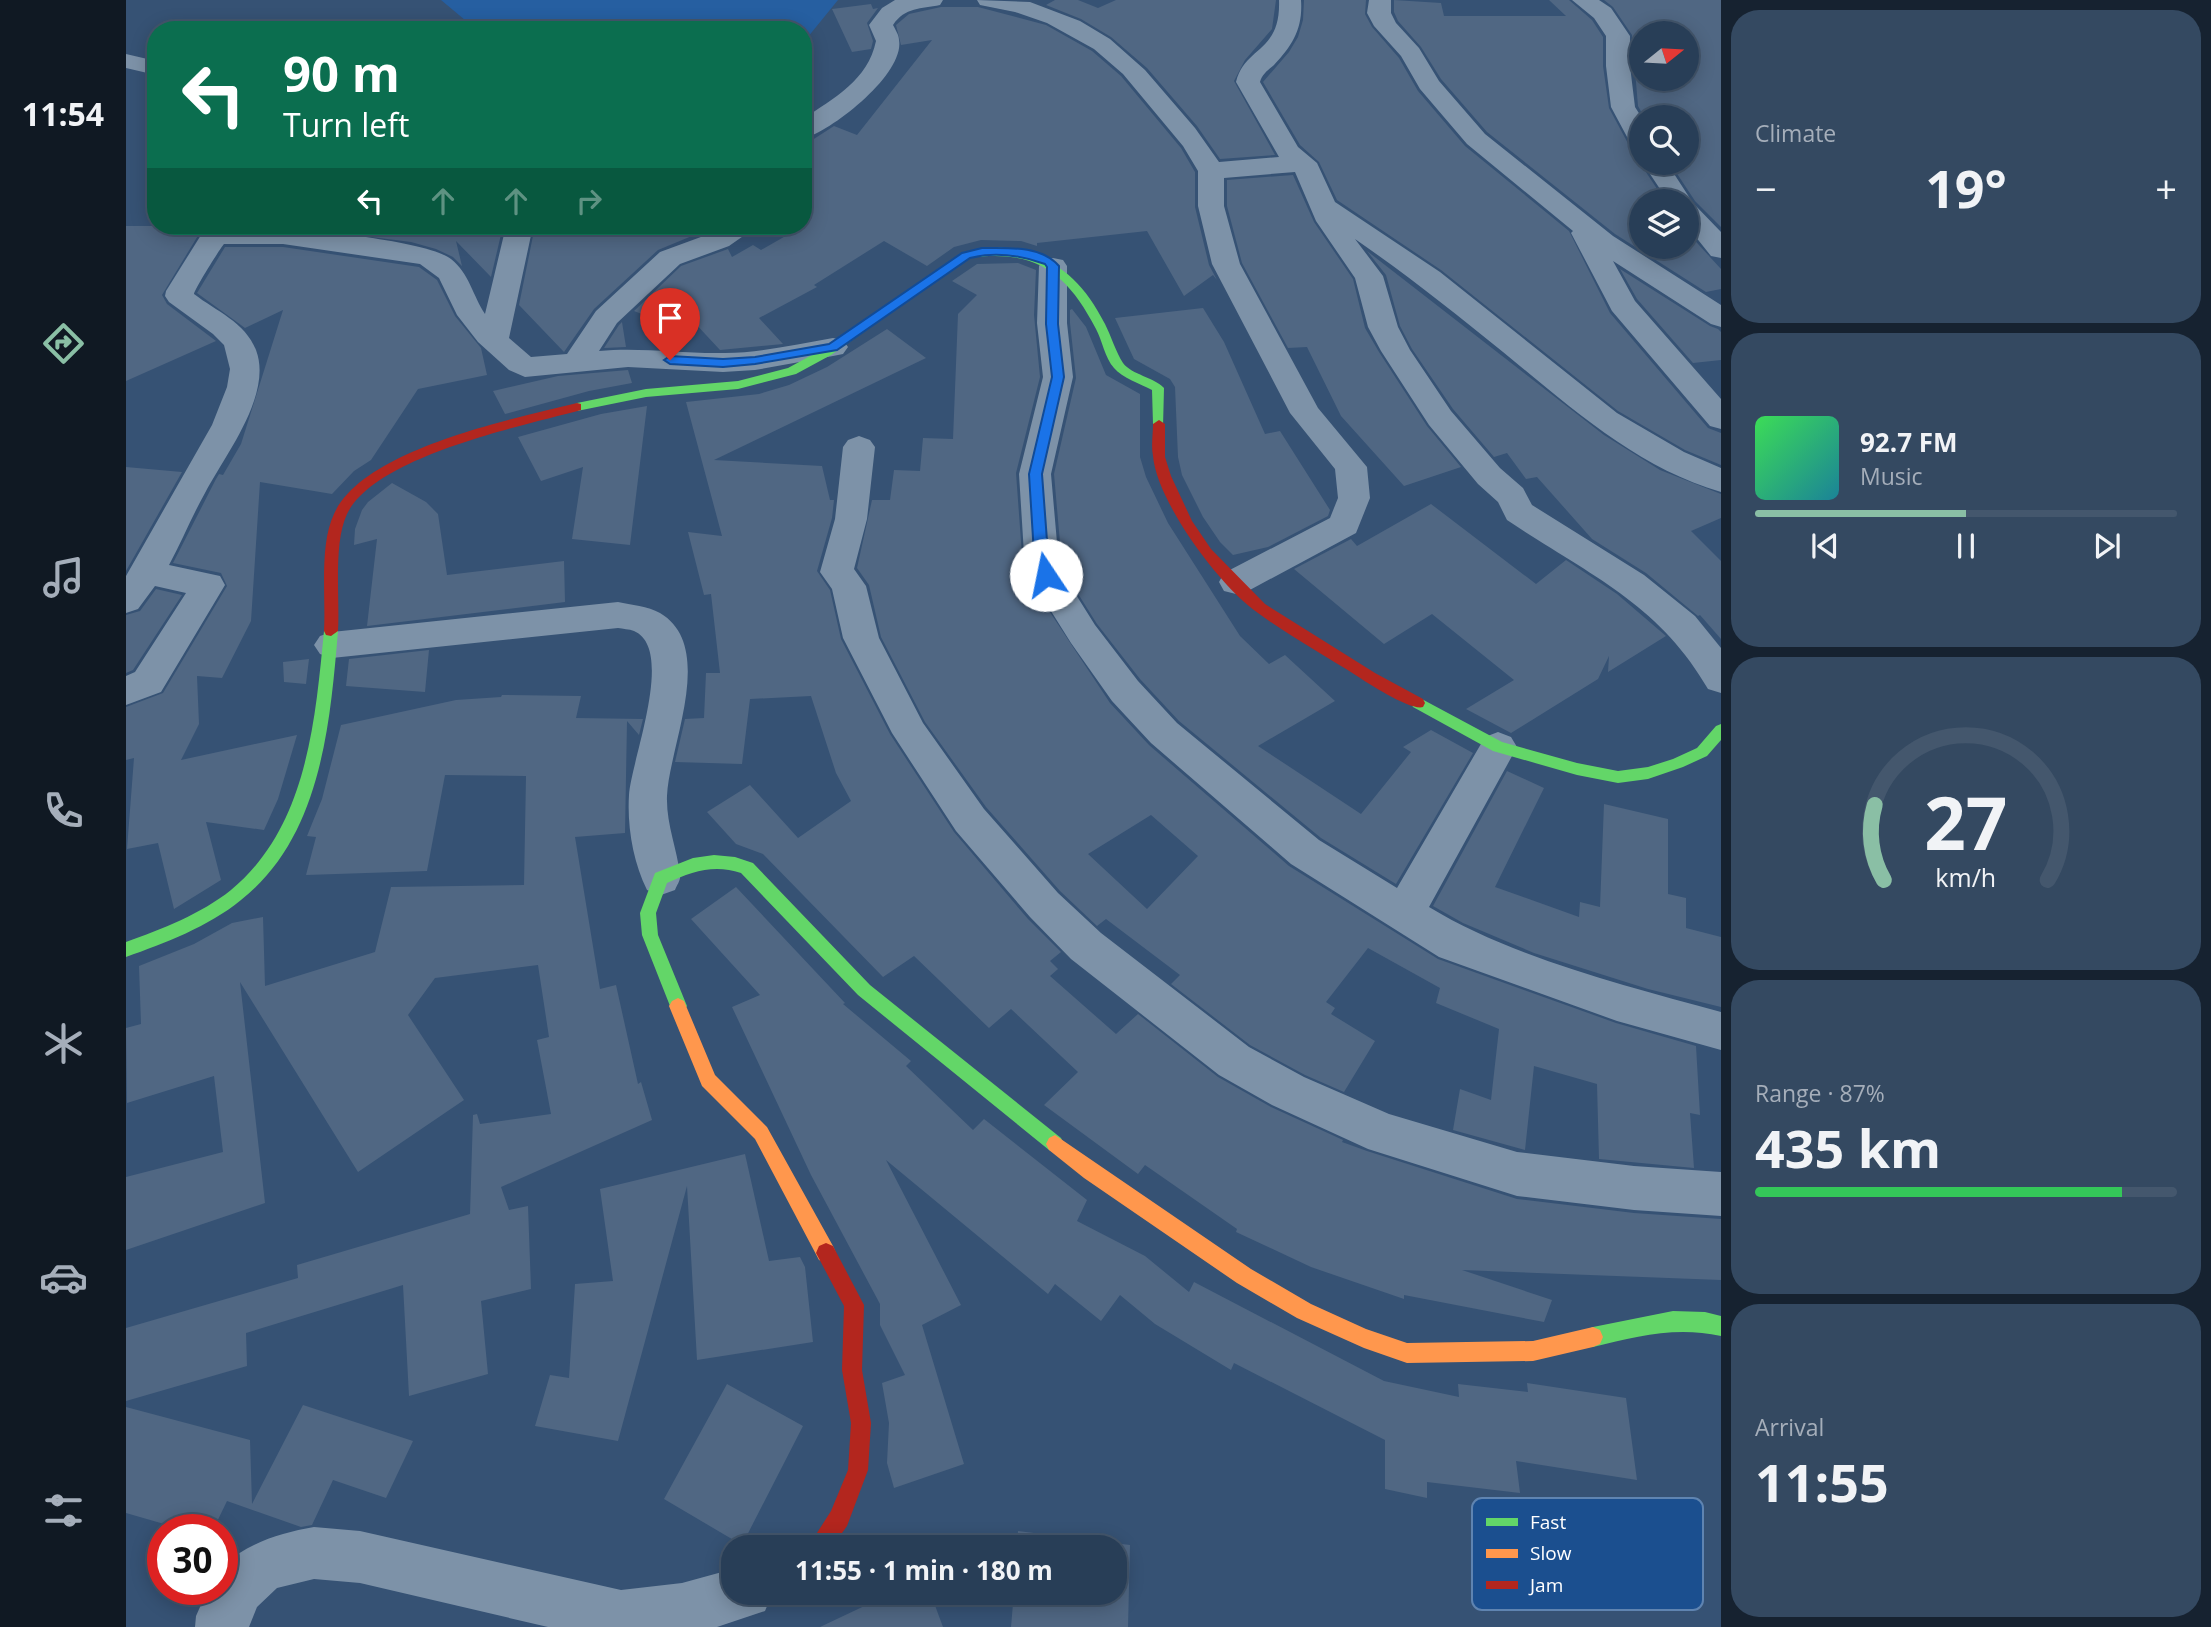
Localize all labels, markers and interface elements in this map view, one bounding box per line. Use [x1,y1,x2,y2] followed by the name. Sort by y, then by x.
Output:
[1629,21,1699,91] north arrow
[1629,21,1699,259] map controls
[283,40,400,106] text: 90 m
[168,49,259,140] icon: left
[22,92,104,135] text: 11:54
[283,103,409,146] text: Turn left
[1629,105,1699,175] button: search
[1755,117,1836,149] text: Climate
[1925,152,2007,223] text: 19°
[1755,162,1777,214] text: −
[2155,162,2177,214] text: +
[351,182,389,220] icon: left
[424,182,462,220] icon: ahead
[497,182,535,220] icon: ahead
[570,182,608,220] icon: right
[1629,189,1699,259] button: layers
[640,288,700,360] pin
[651,299,689,337] icon: arrive
[39,319,88,368] icon: directions
[1860,424,1958,460] text: 92.7 FM
[1860,460,1923,492] text: Music
[1806,527,1844,565] icon: previous
[1947,527,1985,565] icon: pause
[2088,527,2126,565] icon: next
[1009,538,1083,612] position arrow
[39,553,88,602] icon: music
[1924,772,2008,871] text: 27
[39,786,88,835] icon: phone
[1936,859,1996,893] text: km/h
[39,1019,88,1068] icon: climate
[1755,1077,1885,1109] text: Range · 87%
[1755,1112,1941,1183] text: 435 km
[39,1253,88,1302] icon: car
[1755,1411,1824,1443] text: Arrival
[1755,1446,1889,1517] text: 11:55
[39,1486,88,1535] icon: filters
[1472,1498,1703,1610] legend
[1530,1509,1566,1535] text: Fast
[147,1514,238,1605] speed limit sign: 30
[1530,1540,1572,1566] text: Slow
[795,1552,1053,1588] text: 11:55 · 1 min · 180 m
[1528,1572,1563,1598] text: Jam

